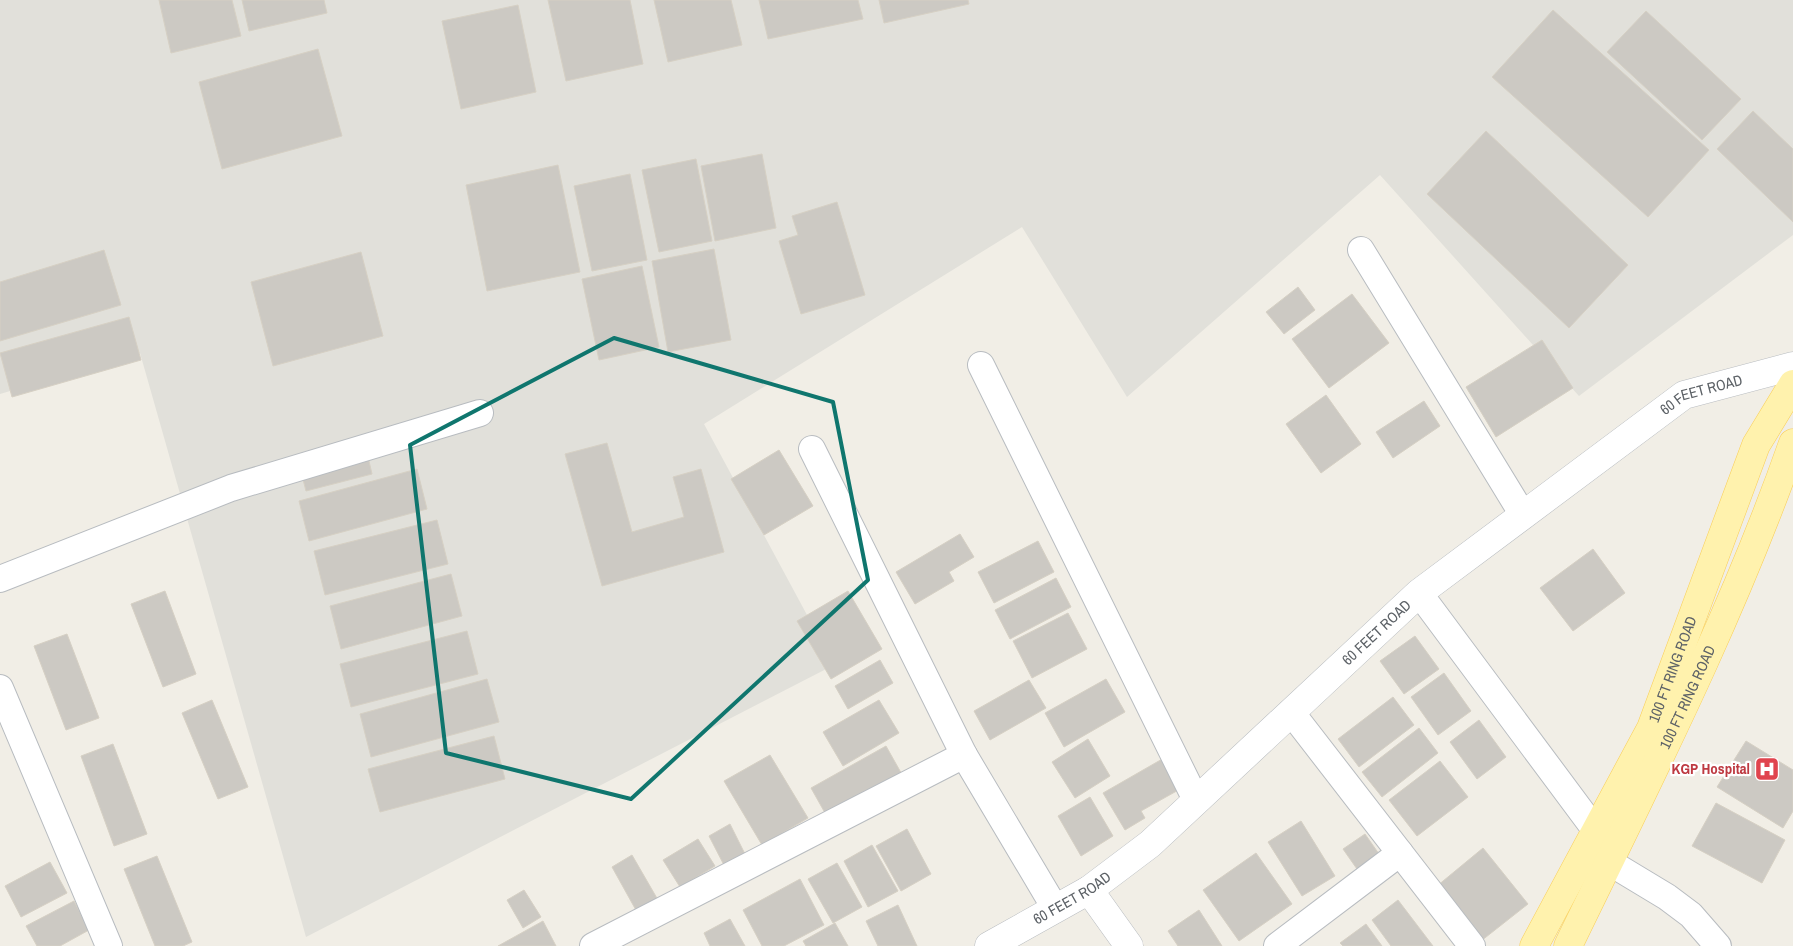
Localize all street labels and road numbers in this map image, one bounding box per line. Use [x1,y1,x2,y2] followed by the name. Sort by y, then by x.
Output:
[1655,369,1745,419] street label: 60 FEET ROAD
[1337,595,1415,670] street label: 60 FEET ROAD
[1645,613,1701,725] street label: 100 FT RING ROAD
[1656,642,1718,752] street label: 100 FT RING ROAD
[1029,866,1115,929] street label: 60 FEET ROAD

